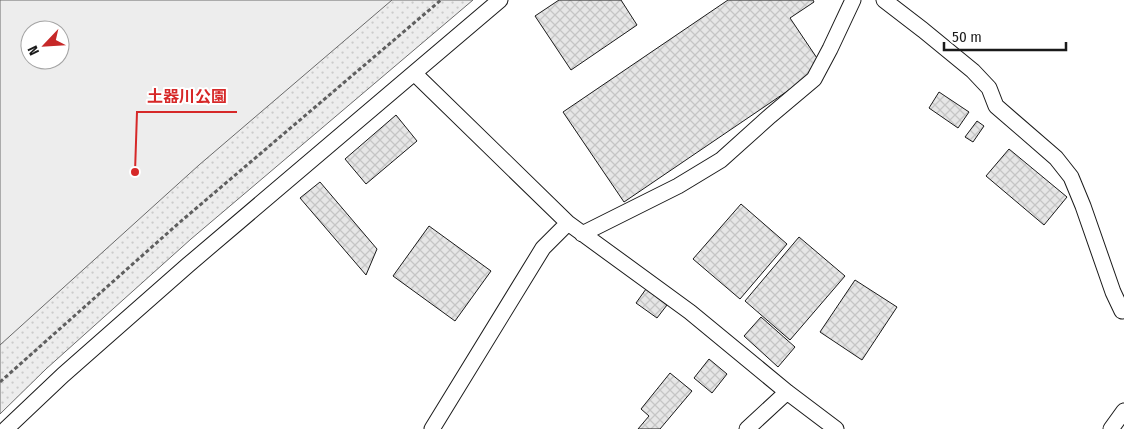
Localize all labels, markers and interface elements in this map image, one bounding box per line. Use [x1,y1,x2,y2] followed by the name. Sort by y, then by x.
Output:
[20,20,70,70] north arrow
[944,20,1066,52] scale bar
[952,28,982,46] text: 50 m
[24,43,43,58] text: N
[137,81,237,112] callout: 土器川公園
[147,87,227,106] text: 土器川公園

